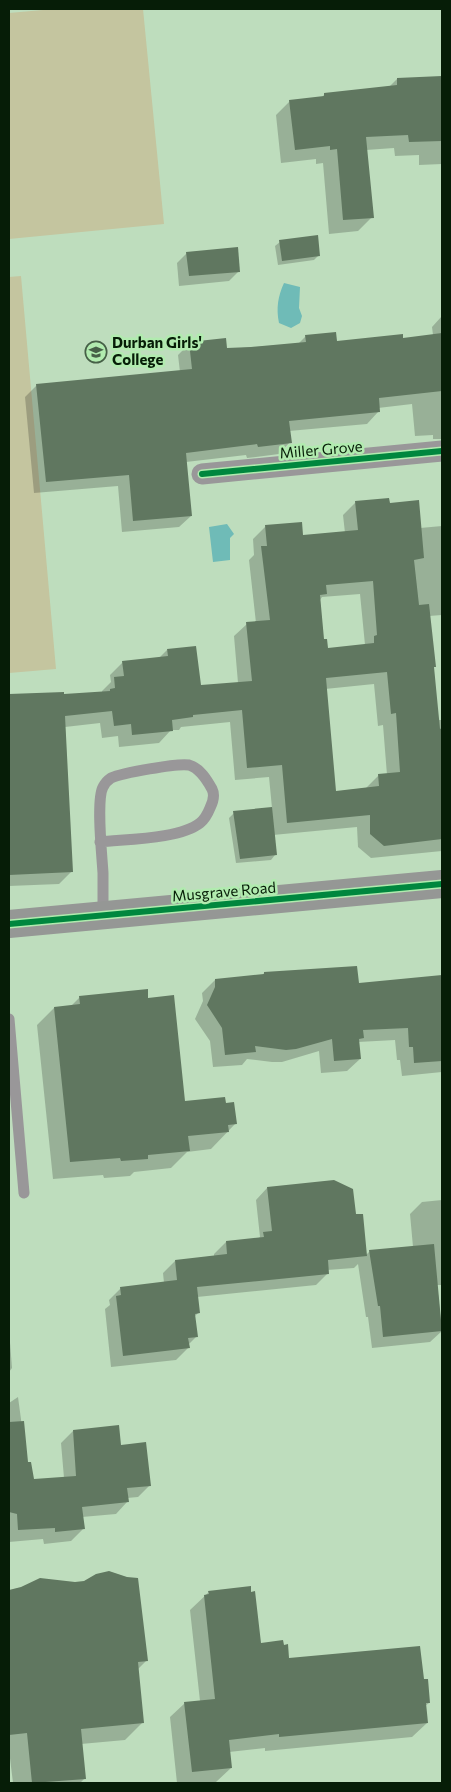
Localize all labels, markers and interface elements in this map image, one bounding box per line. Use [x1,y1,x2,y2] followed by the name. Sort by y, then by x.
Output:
[112,333,202,368] place label: Durban Girls' College
[84,340,108,364] school or university icon: Durban Girls' College
[279,436,363,462] street label: Miller Grove
[171,877,277,905] street label: Musgrave Road

